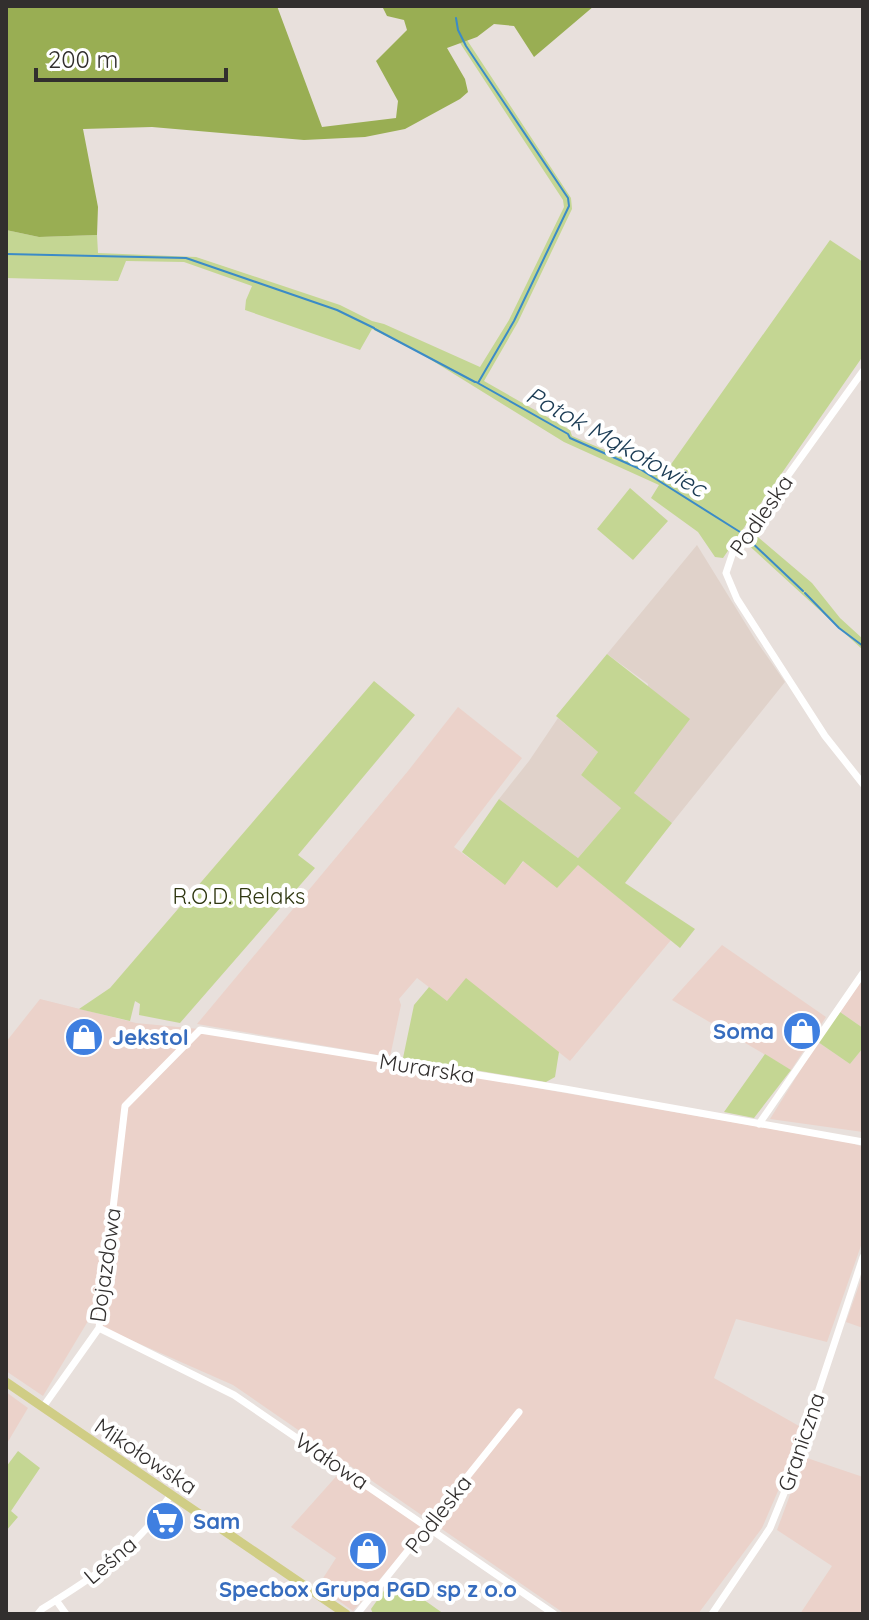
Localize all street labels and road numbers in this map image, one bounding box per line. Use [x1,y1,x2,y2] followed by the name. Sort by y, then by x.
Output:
[723,469,799,561] street label: Podleska
[377,1047,477,1089] street label: Murarska
[83,1206,127,1324] street label: Dojazdowa
[771,1389,831,1495] street label: Graniczna
[89,1412,203,1500] street label: Mikołowska
[290,1426,374,1496] street label: Wałowa
[399,1469,477,1559] street label: Podleska
[78,1530,142,1590] street label: Leśna

